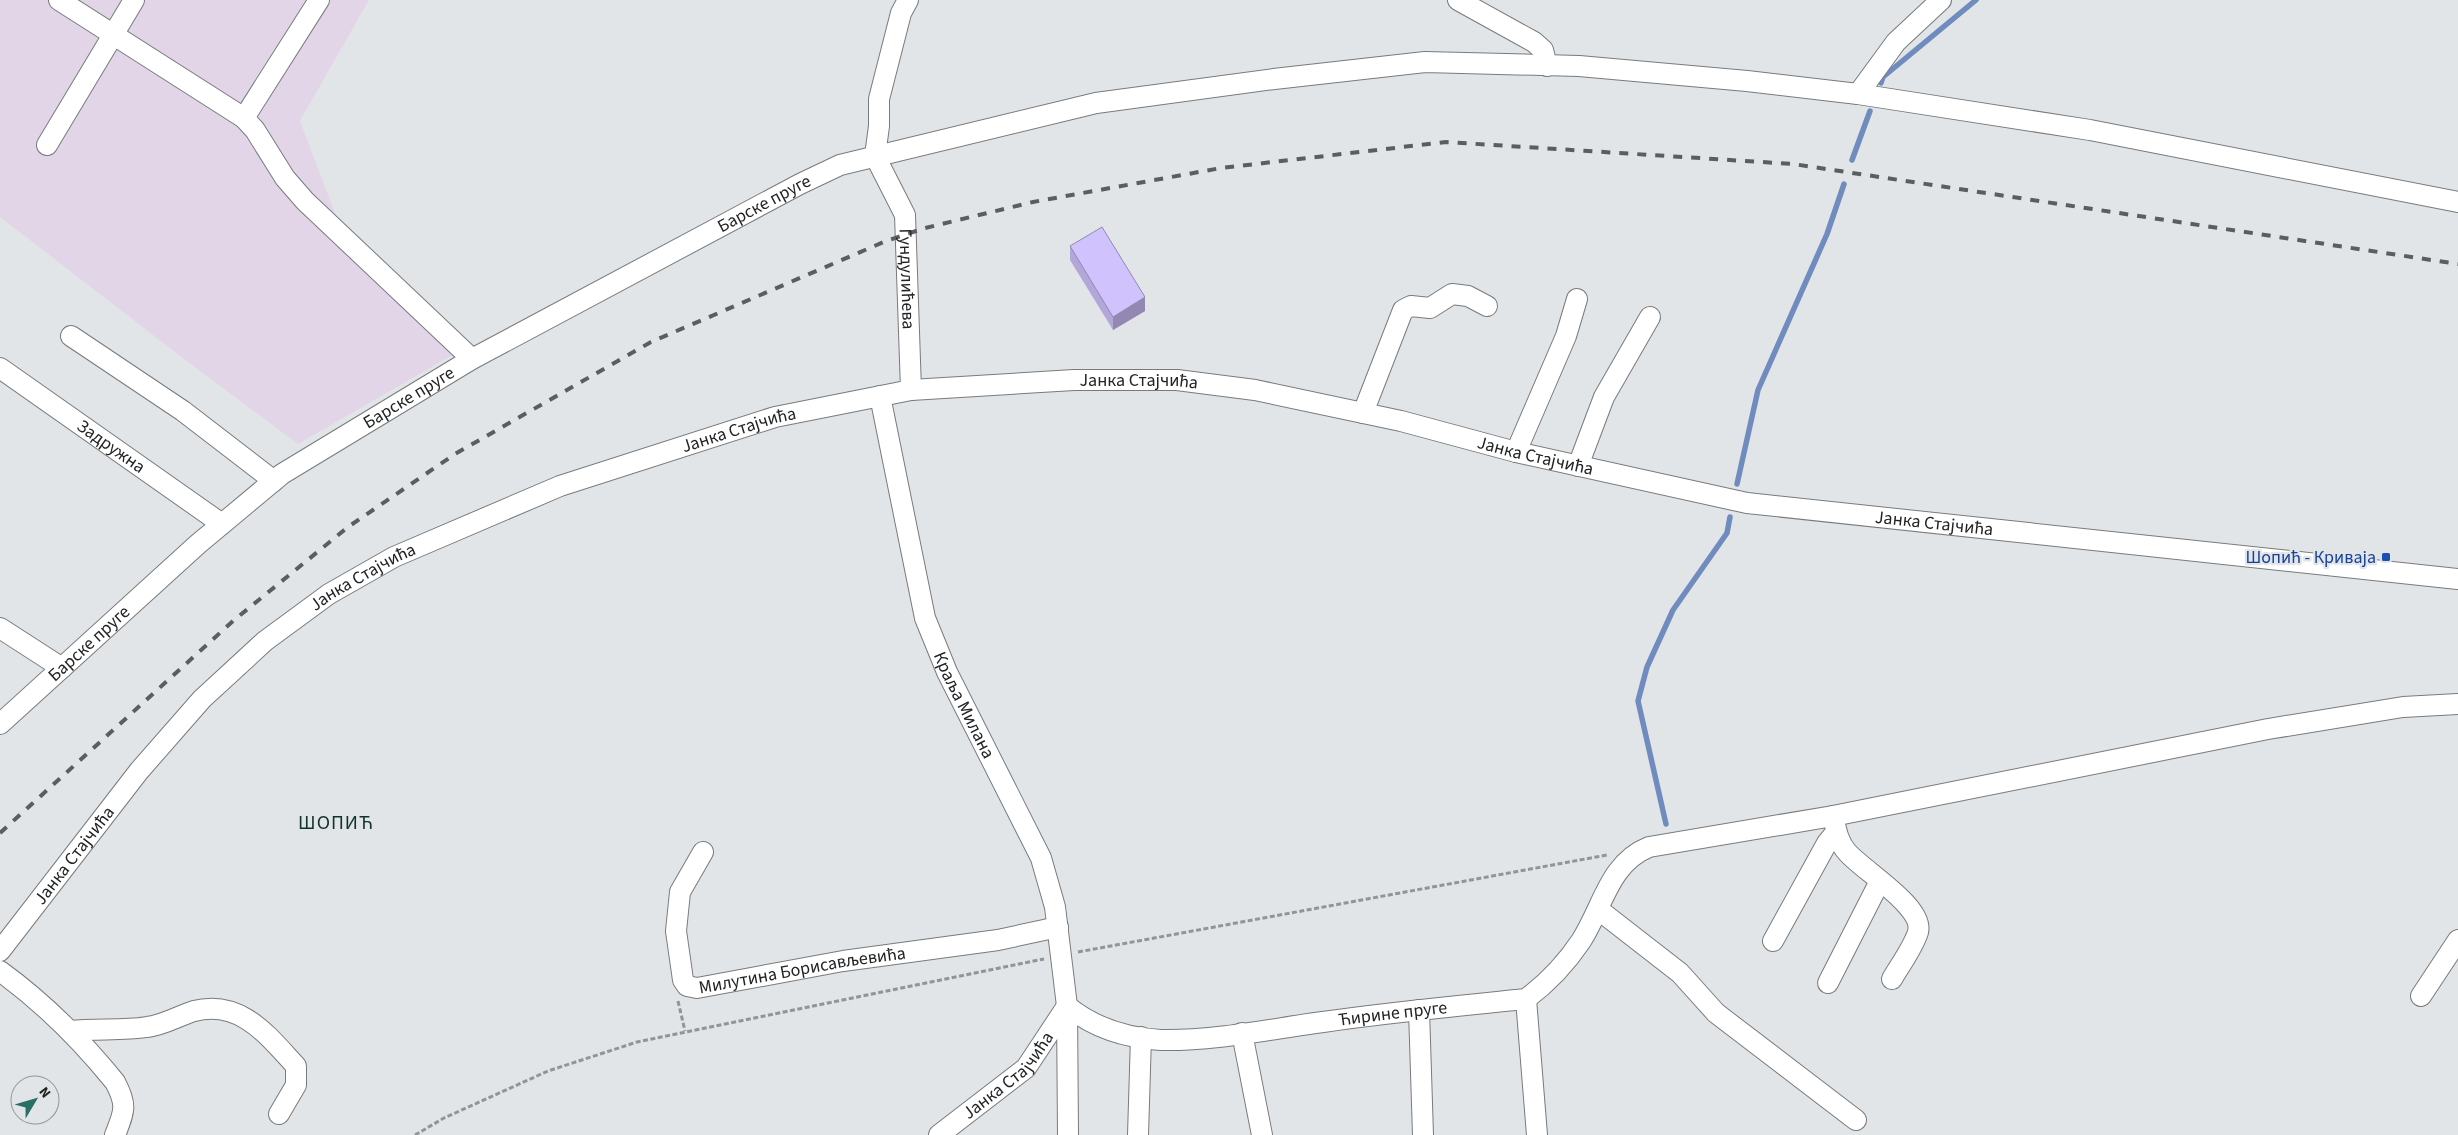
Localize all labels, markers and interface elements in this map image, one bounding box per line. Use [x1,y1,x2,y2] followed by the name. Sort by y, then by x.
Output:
[713,168,815,238] street label: Барске пруге
[893,228,921,330] street label: Гундулићева
[358,360,459,435] street label: Барске пруге
[1079,368,1200,395] street label: Јанка Стајчића
[678,401,798,459] street label: Јанка Стајчића
[72,413,151,479] street label: Задружна
[1475,430,1596,481] street label: Јанка Стајчића
[1874,504,1994,542] street label: Јанка Стајчића
[304,537,420,617] street label: Јанка Стајчића
[2246,545,2376,570] place label: Шопић - Криваја
[2380,551,2392,563] marker: Шопић - Криваја
[42,599,135,687] street label: Барске пруге
[928,648,1001,763] street label: Краља Милана
[28,801,120,910] street label: Јанка Стајчића
[298,809,374,837] district label: ШОПИЋ
[697,940,907,1000] street label: Милутина Борисављевића
[1337,995,1448,1032] street label: Ћирине пруге
[957,1026,1059,1125] street label: Јанка Стајчића
[10,1075,60,1125] north arrow
[34,1083,55,1102] text: N

